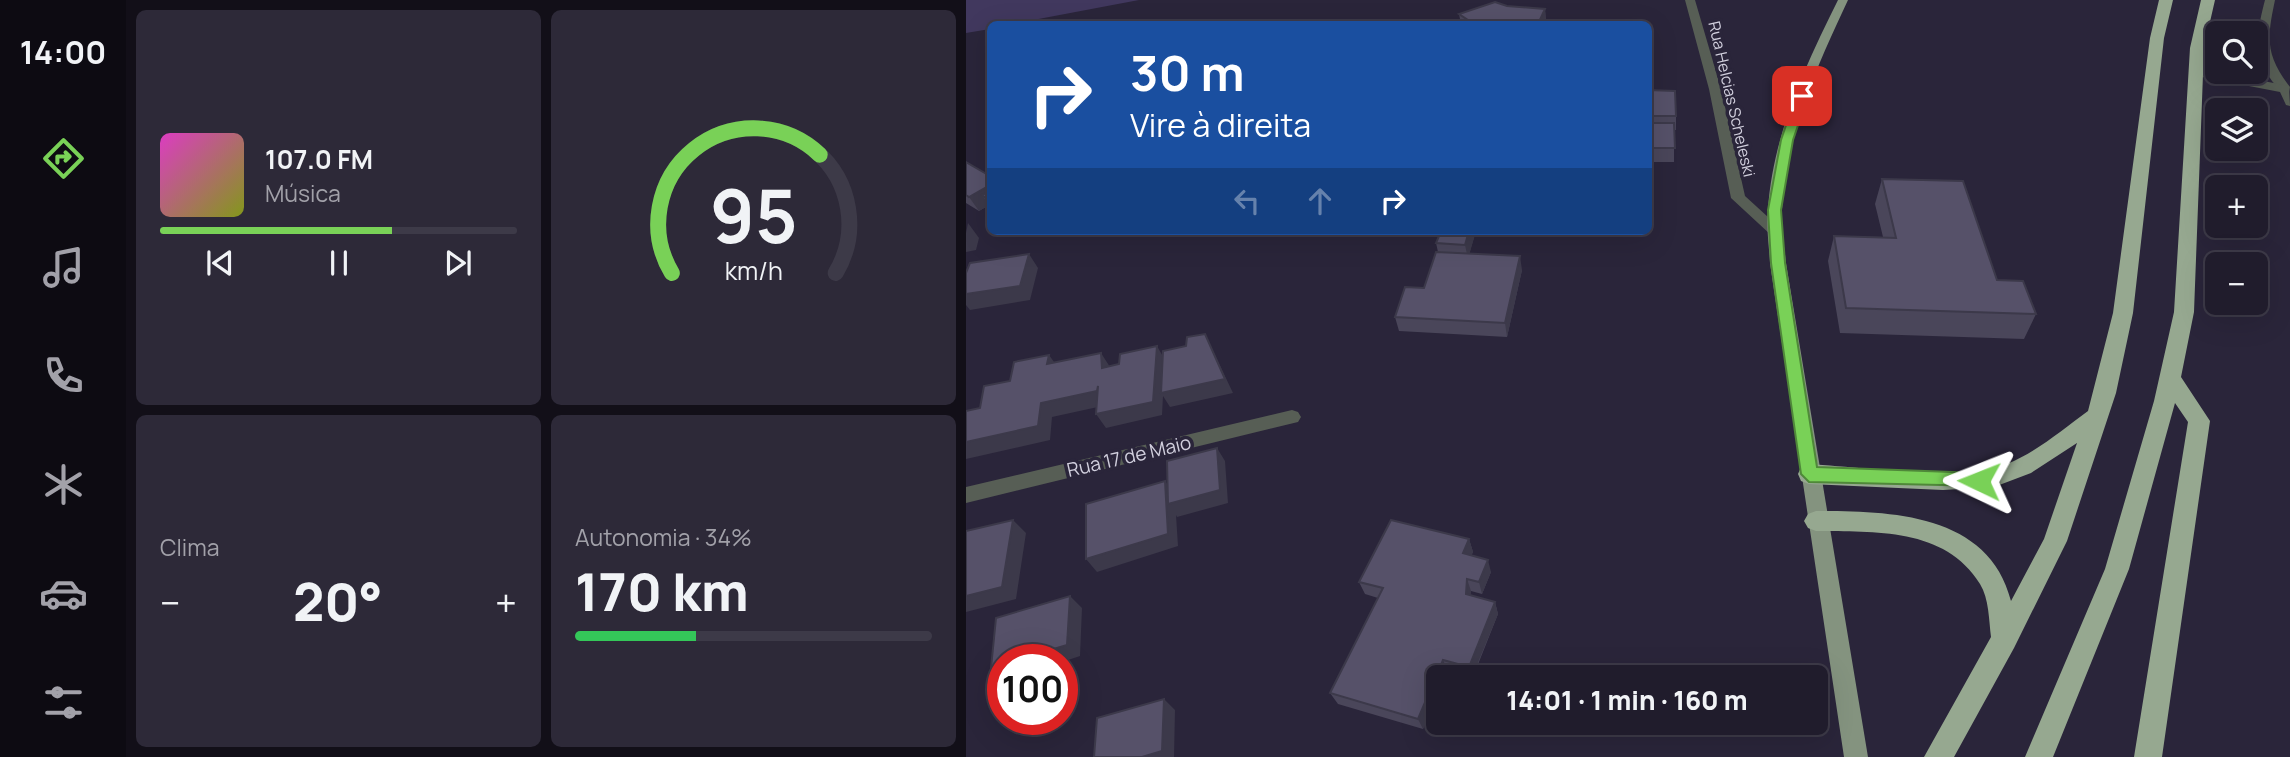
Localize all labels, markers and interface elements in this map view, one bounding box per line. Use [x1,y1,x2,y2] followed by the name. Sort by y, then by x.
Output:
[1703,19,1761,179] street label: Rua Helcias Scheleski
[2205,21,2268,315] map controls
[2205,21,2268,84] button: search
[20,30,106,74] text: 14:00
[1130,39,1245,106] text: 30 m
[1015,49,1106,140] icon: right
[1772,66,1832,126] pin
[1783,77,1821,115] icon: arrive
[2205,98,2268,161] button: layers
[1130,103,1311,147] text: Vire à direita
[39,134,88,183] icon: directions
[265,141,373,177] text: 107.0 FM
[710,166,797,266] text: 95
[2205,175,2268,238] button: +
[265,177,341,209] text: Música
[1228,182,1266,220] icon: left
[1301,182,1339,220] icon: ahead
[1374,182,1412,220] icon: right
[39,243,88,292] icon: music
[201,244,239,282] icon: previous
[320,244,358,282] icon: pause
[439,244,477,282] icon: next
[2205,252,2268,315] button: −
[724,253,783,288] text: km/h
[39,351,88,400] icon: phone
[1064,429,1194,483] street label: Rua 17 de Maio
[1942,444,2016,518] position arrow
[39,460,88,509] icon: climate
[575,521,752,553] text: Autonomia · 34%
[160,531,219,563] text: Clima
[575,556,749,627] text: 170 km
[293,566,383,637] text: 20°
[39,569,88,618] icon: car
[160,576,181,628] text: −
[495,576,517,628] text: +
[987,644,1078,735] speed limit sign: 100
[39,678,88,727] icon: filters
[1506,682,1748,718] text: 14:01 · 1 min · 160 m

